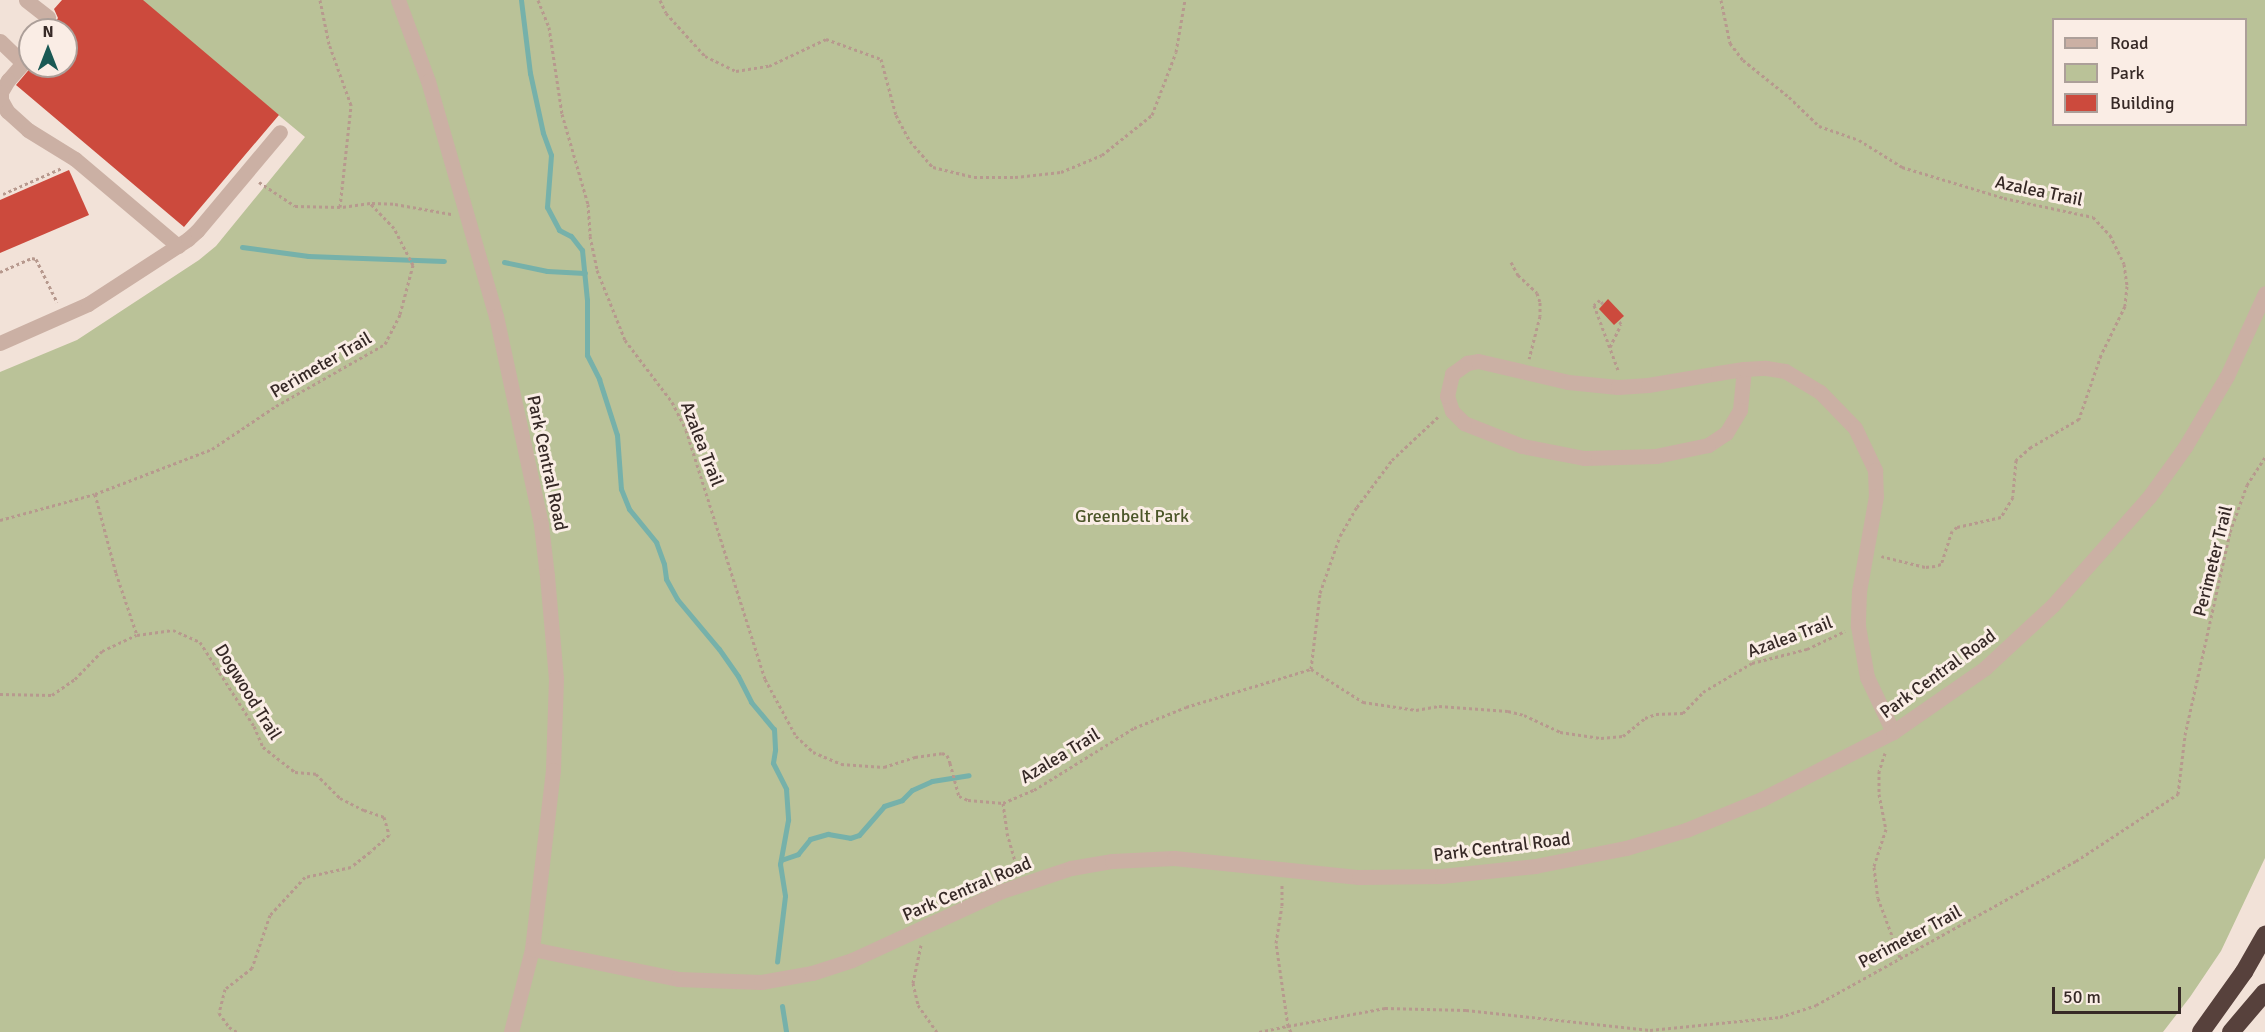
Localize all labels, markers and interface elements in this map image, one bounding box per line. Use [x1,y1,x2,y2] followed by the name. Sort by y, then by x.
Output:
[18,18,78,78] north arrow
[2052,18,2247,126] legend
[42,22,54,42] text: N
[2110,32,2149,54] text: Road
[2110,62,2145,84] text: Park
[2110,92,2174,114] text: Building
[1993,171,2085,211] street label: Azalea Trail
[266,327,376,403] street label: Perimeter Trail
[522,393,572,533] street label: Park Central Road
[676,399,728,489] street label: Azalea Trail
[2189,503,2237,619] street label: Perimeter Trail
[1075,505,1189,527] park label: Greenbelt Park
[1744,612,1836,662] street label: Azalea Trail
[1876,625,2000,723] street label: Park Central Road
[210,640,286,744] street label: Dogwood Trail
[1016,724,1104,788] street label: Azalea Trail
[1432,828,1572,866] street label: Park Central Road
[899,852,1035,926] street label: Park Central Road
[1855,901,1965,973] street label: Perimeter Trail
[2055,975,2184,1013] scale bar
[2063,986,2101,1008] text: 50 m

